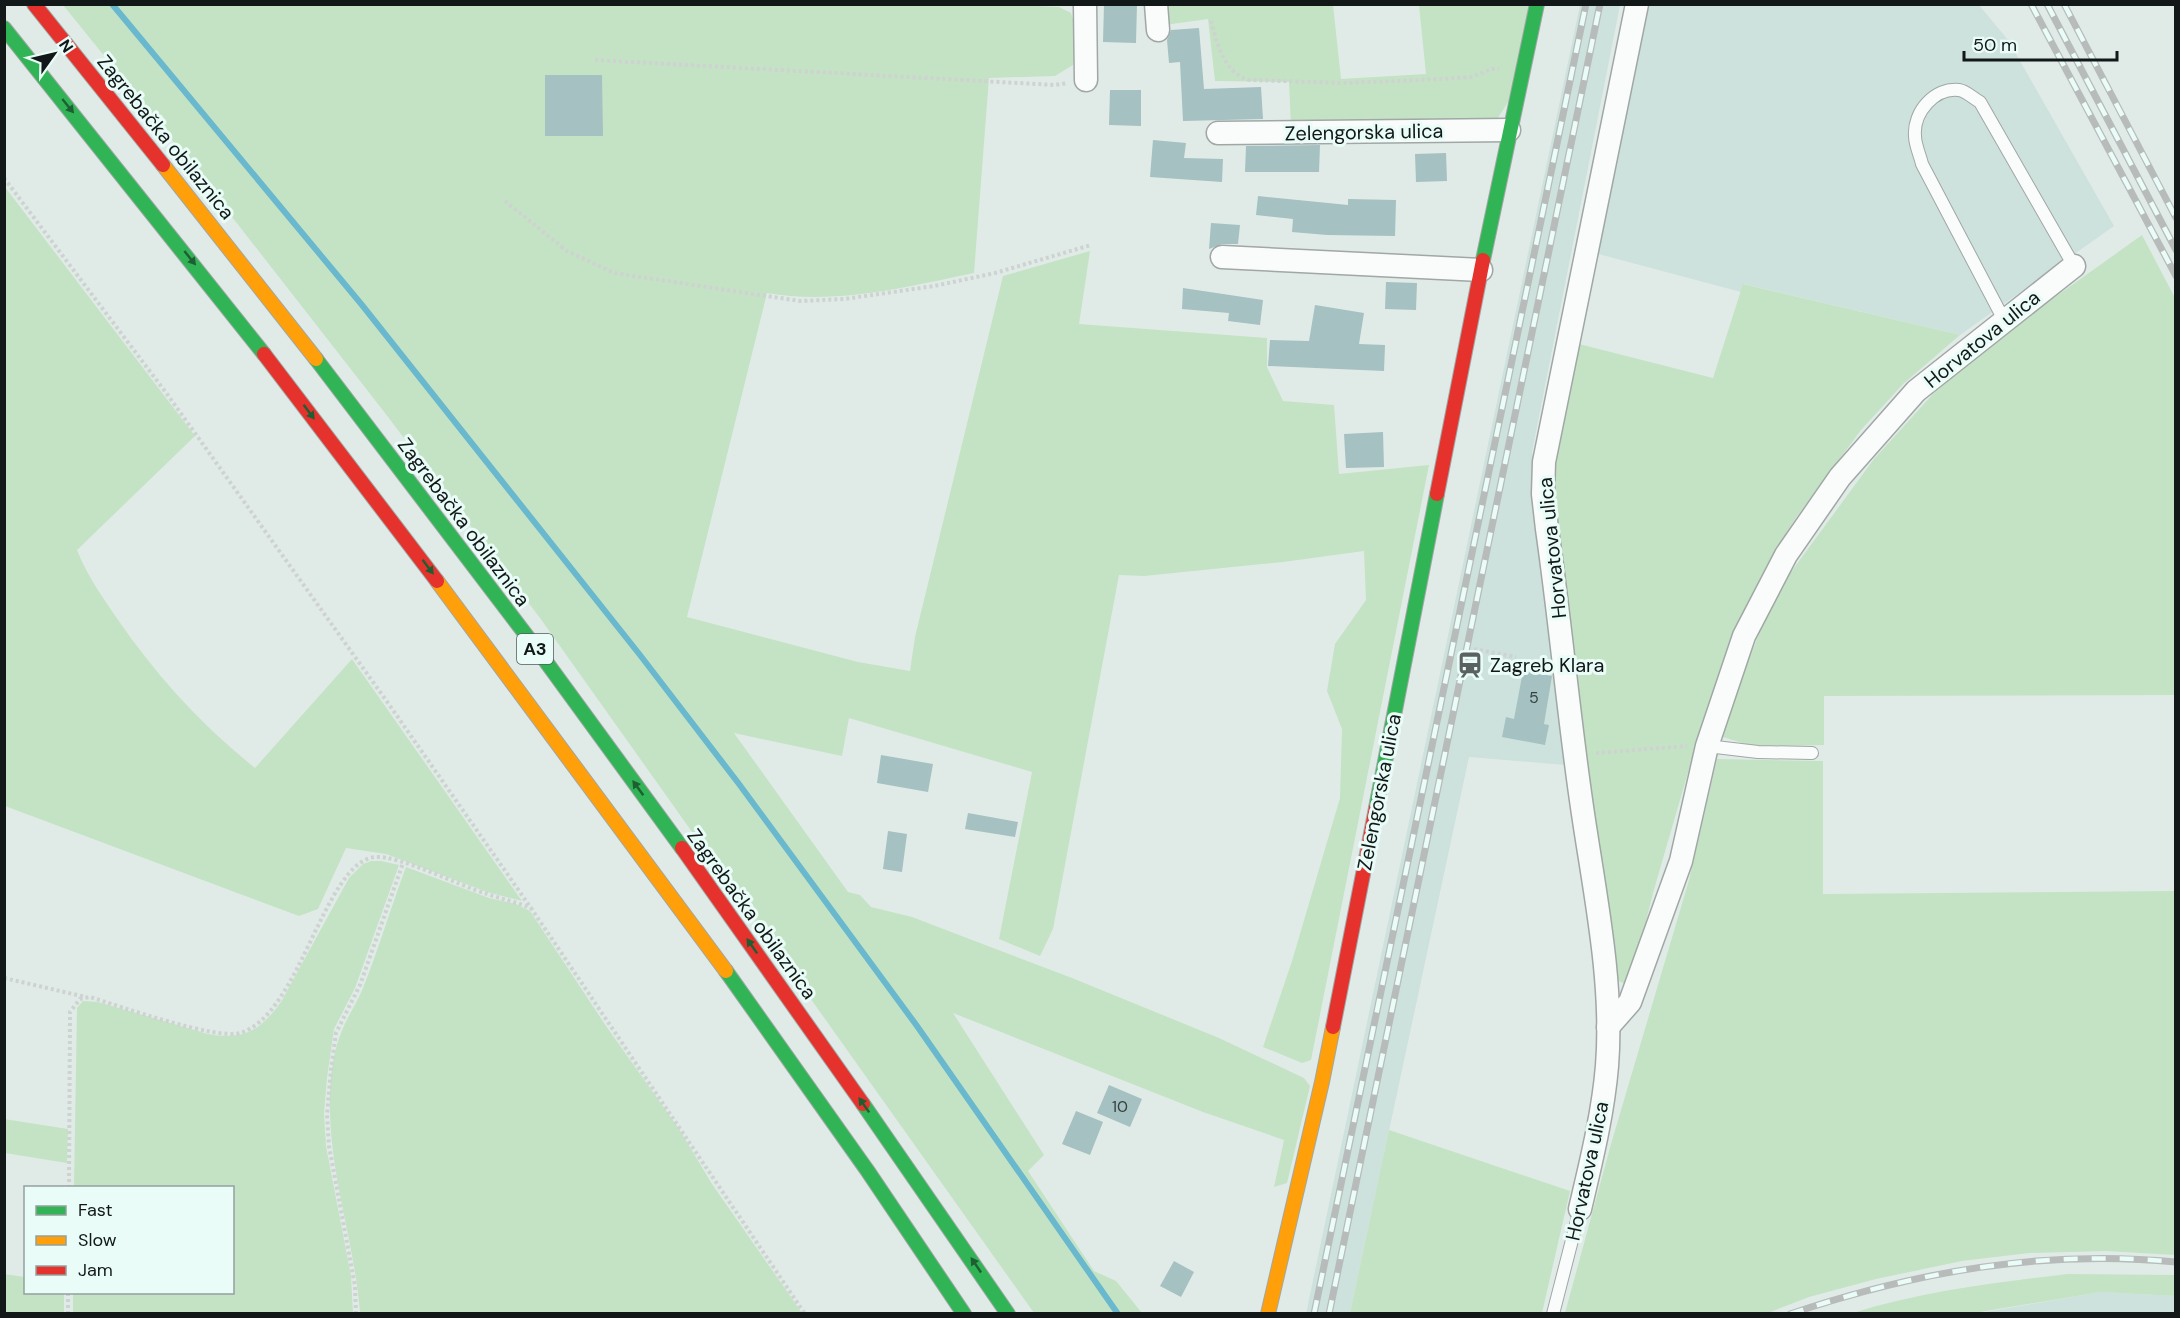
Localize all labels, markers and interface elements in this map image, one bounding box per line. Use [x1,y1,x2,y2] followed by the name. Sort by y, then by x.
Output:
[24,24,84,84] north arrow
[1964,24,2117,62] scale bar
[1973,33,2017,57] text: 50 m
[54,35,78,57] text: N
[92,49,240,225] street label: Zagrebačka obilaznica
[61,98,73,113] one-way arrow
[1284,118,1444,146] street label: Zelengorska ulica
[183,250,196,266] one-way arrow
[1919,284,2045,394] street label: Horvatova ulica
[302,405,314,420] one-way arrow
[392,432,536,612] street label: Zagrebačka obilaznica
[1532,476,1572,620] street label: Horvatova ulica
[421,559,434,575] one-way arrow
[517,634,553,664] road number: A3
[1455,650,1485,680] station icon: Zagreb Klara
[1490,652,1604,678] place label: Zagreb Klara
[1529,687,1539,708] house number: 5
[1351,712,1407,872] street label: Zelengorska ulica
[632,780,644,795] one-way arrow
[681,824,823,1004] street label: Zagrebačka obilaznica
[746,938,758,954] one-way arrow
[1112,1096,1128,1117] house number: 10
[858,1098,870,1114] one-way arrow
[1560,1099,1614,1243] street label: Horvatova ulica
[24,1186,234,1294] legend
[78,1198,113,1222] text: Fast
[78,1228,117,1252] text: Slow
[971,1257,982,1273] one-way arrow
[78,1258,113,1282] text: Jam

